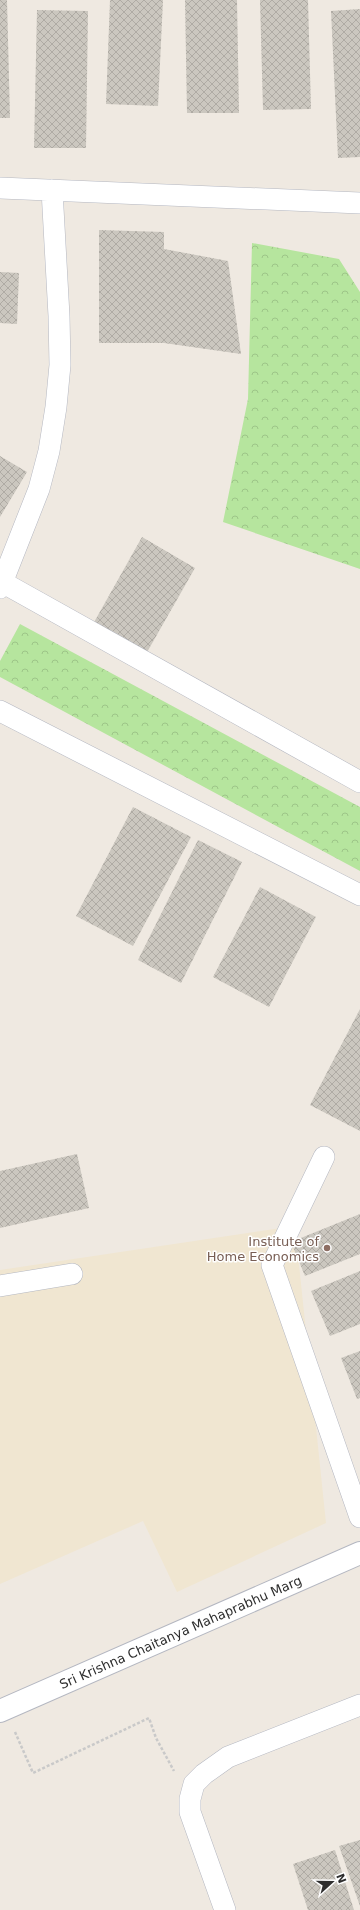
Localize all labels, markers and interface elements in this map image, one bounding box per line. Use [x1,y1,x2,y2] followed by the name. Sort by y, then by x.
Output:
[207,1234,319,1264] place label: Institute of Home Economics
[322,1243,332,1253] marker: Institute of Home Economics
[57,1573,304,1692] street label: Sri Krishna Chaitanya Mahaprabhu Marg
[312,1862,352,1902] north arrow
[333,1872,349,1885] text: N

